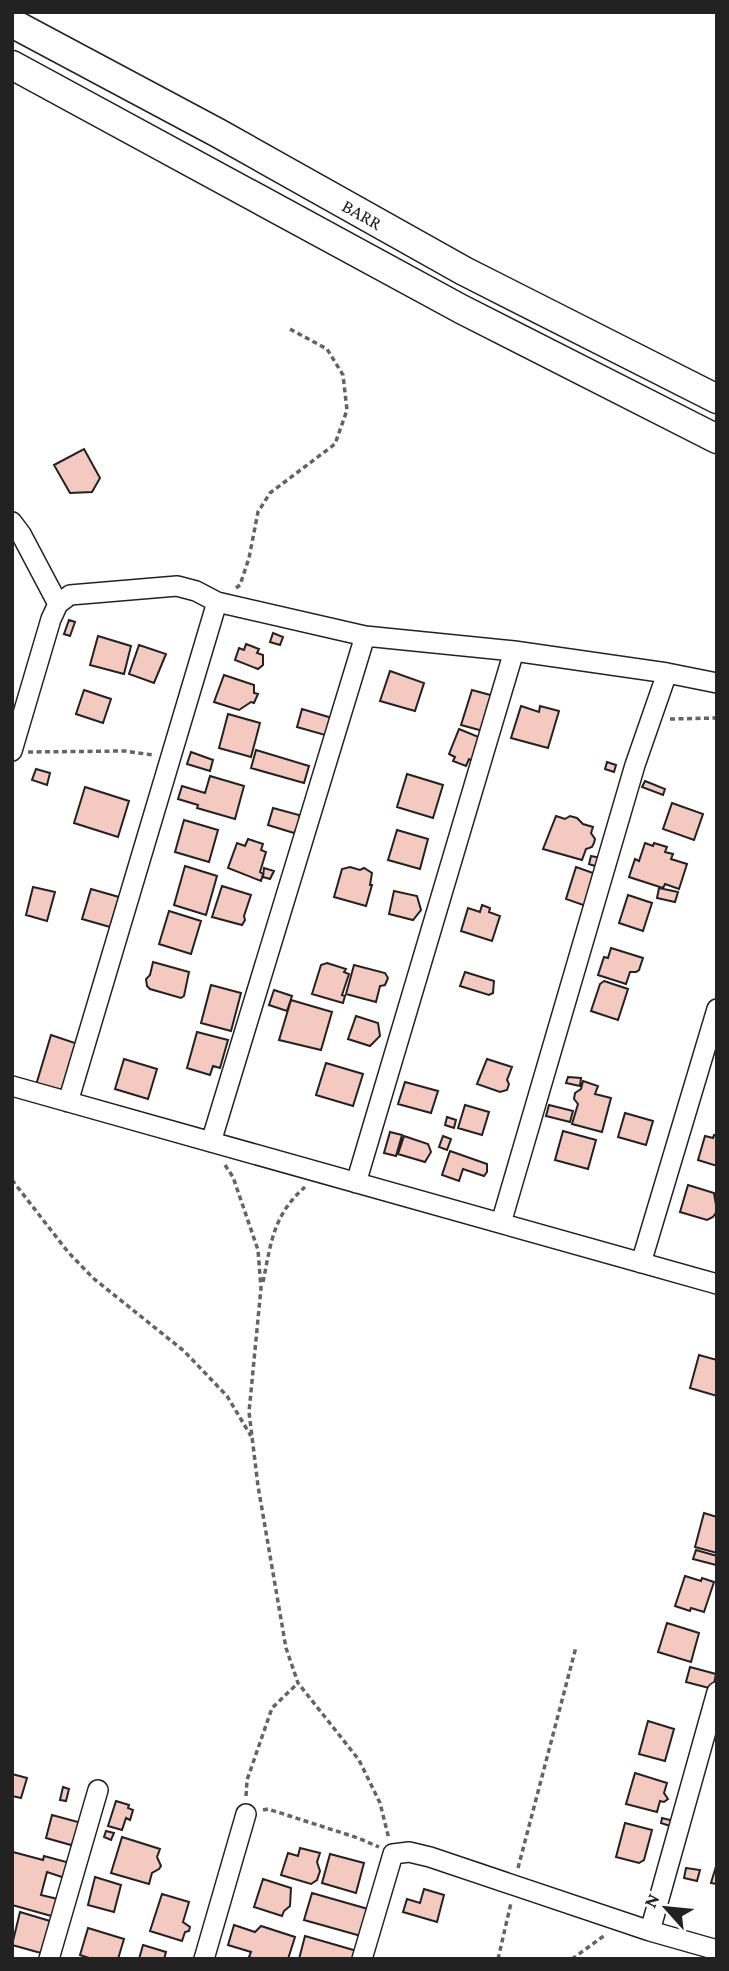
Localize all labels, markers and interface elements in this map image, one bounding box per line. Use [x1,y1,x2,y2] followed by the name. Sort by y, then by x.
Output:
[339,195,386,234] street label: BARR
[631,1873,701,1943] north arrow
[639,1890,664,1911] text: N

